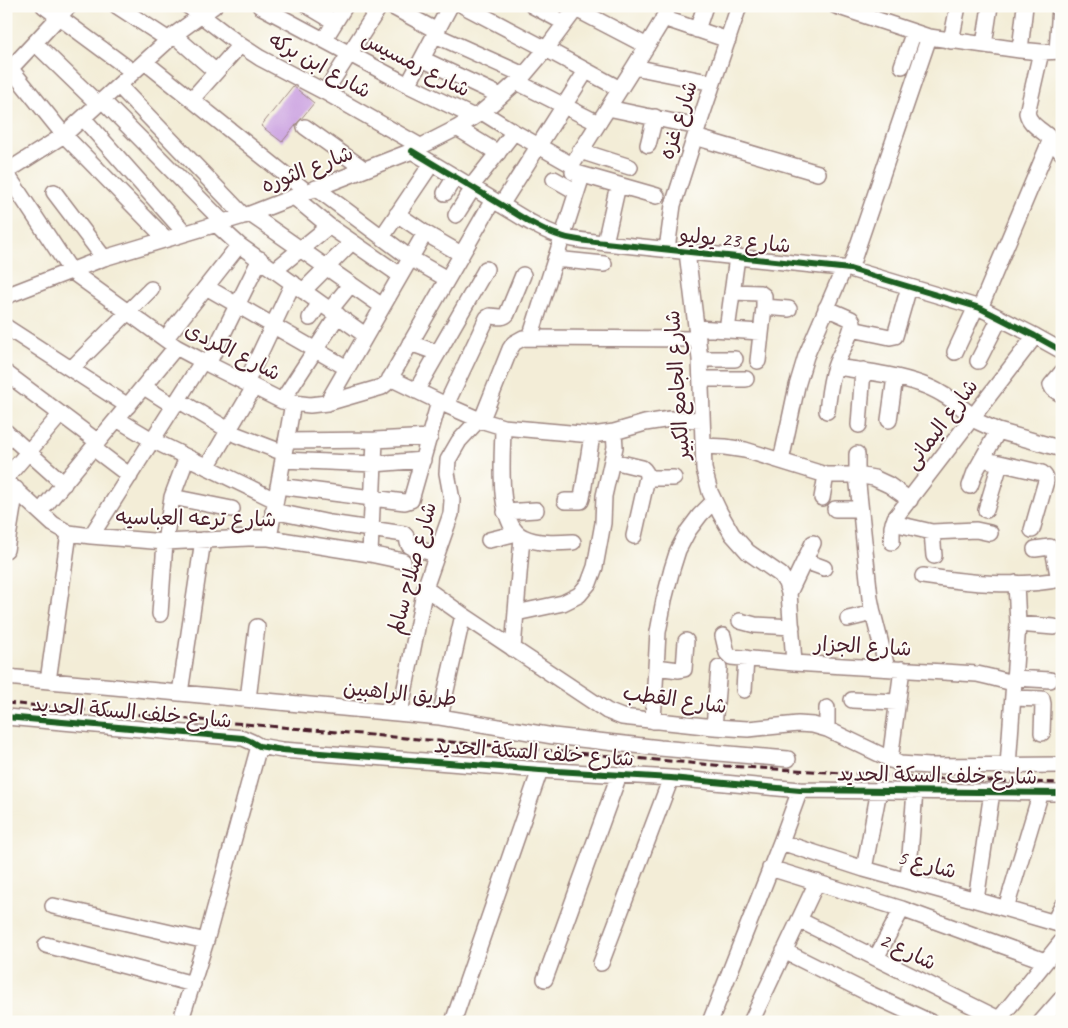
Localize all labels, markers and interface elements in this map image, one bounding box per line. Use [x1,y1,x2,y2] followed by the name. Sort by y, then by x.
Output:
[263,26,376,106] street label: شارع ابن بركه
[356,26,475,104] street label: شارع رمسيس
[653,77,705,163] street label: شارع غزه
[257,140,357,200] street label: شارع الثوره
[677,221,792,261] street label: شارع 23 يوليو
[659,309,697,463] street label: شارع الجامع الكبير
[180,316,285,388] street label: شارع الكردى
[898,374,985,476] street label: شارع اليمانى
[382,499,445,638] street label: شارع صلاح سالم
[115,504,277,534] street label: شارع ترعه العباسيه
[812,630,912,664] street label: شارع الجزار
[342,674,458,712] street label: طريق الراهبين
[621,679,729,721] street label: شارع القطب
[31,690,233,736] street label: شارع خلف السكة الحديد
[433,732,635,774] street label: شارع خلف السكة الحديد
[837,760,1037,792] street label: شارع خلف السكة الحديد
[894,844,959,886] street label: شارع 5
[874,926,941,978] street label: شارع 2

